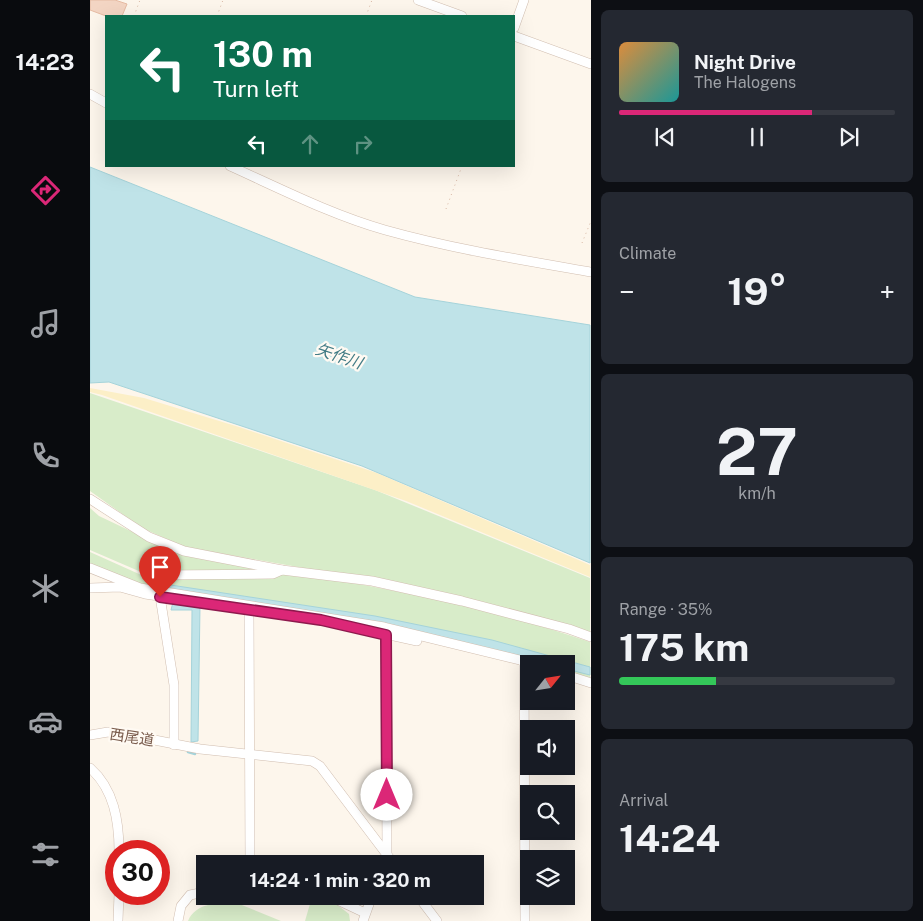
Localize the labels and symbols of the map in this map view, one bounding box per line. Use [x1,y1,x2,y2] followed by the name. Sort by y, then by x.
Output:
[313,339,367,373] water label: 矢作川
[139,546,181,597] pin
[520,655,575,710] north arrow
[108,725,156,749] street label: 西尾道
[360,768,412,820] position arrow
[105,840,170,905] speed limit sign: 30

